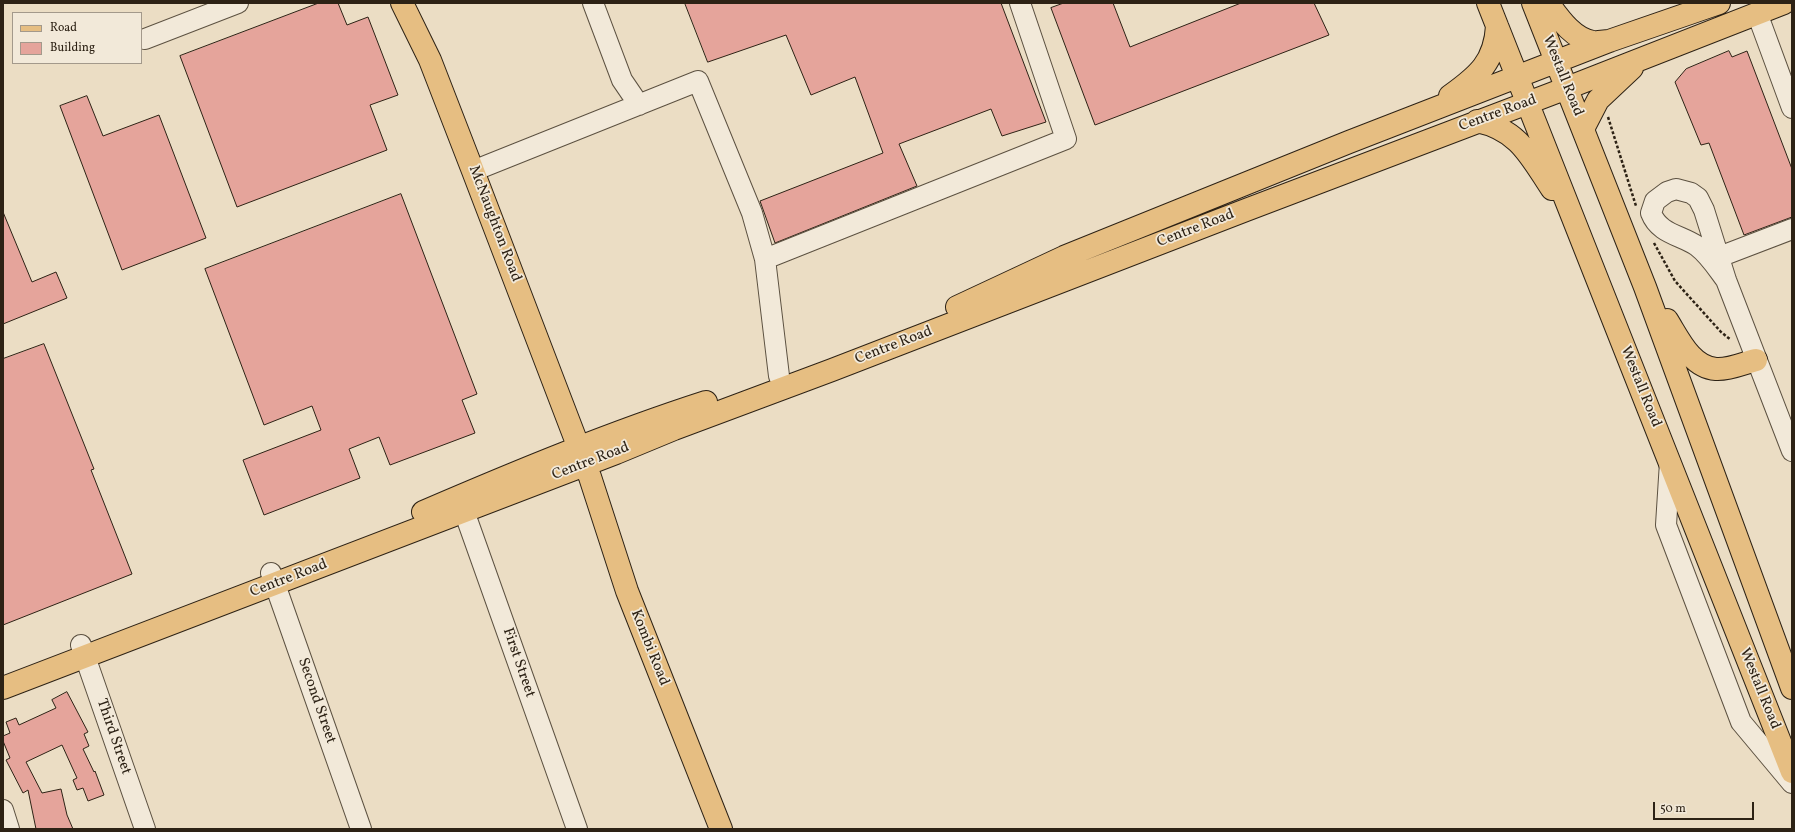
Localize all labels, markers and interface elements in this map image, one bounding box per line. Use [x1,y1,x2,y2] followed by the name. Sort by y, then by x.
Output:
[12,12,142,64] legend
[50,20,77,36] text: Road
[1538,33,1586,119] street label: Westall Road
[50,40,95,56] text: Building
[1457,92,1539,136] street label: Centre Road
[464,163,524,285] street label: McNaughton Road
[1155,206,1237,252] street label: Centre Road
[853,323,935,369] street label: Centre Road
[1616,344,1664,430] street label: Westall Road
[550,439,632,485] street label: Centre Road
[248,556,330,602] street label: Centre Road
[626,607,672,689] street label: Kombi Road
[498,626,538,700] street label: First Street
[1735,646,1783,732] street label: Westall Road
[293,656,339,746] street label: Second Street
[92,697,134,777] street label: Third Street
[1655,794,1756,820] scale bar
[1660,801,1686,817] text: 50 m

